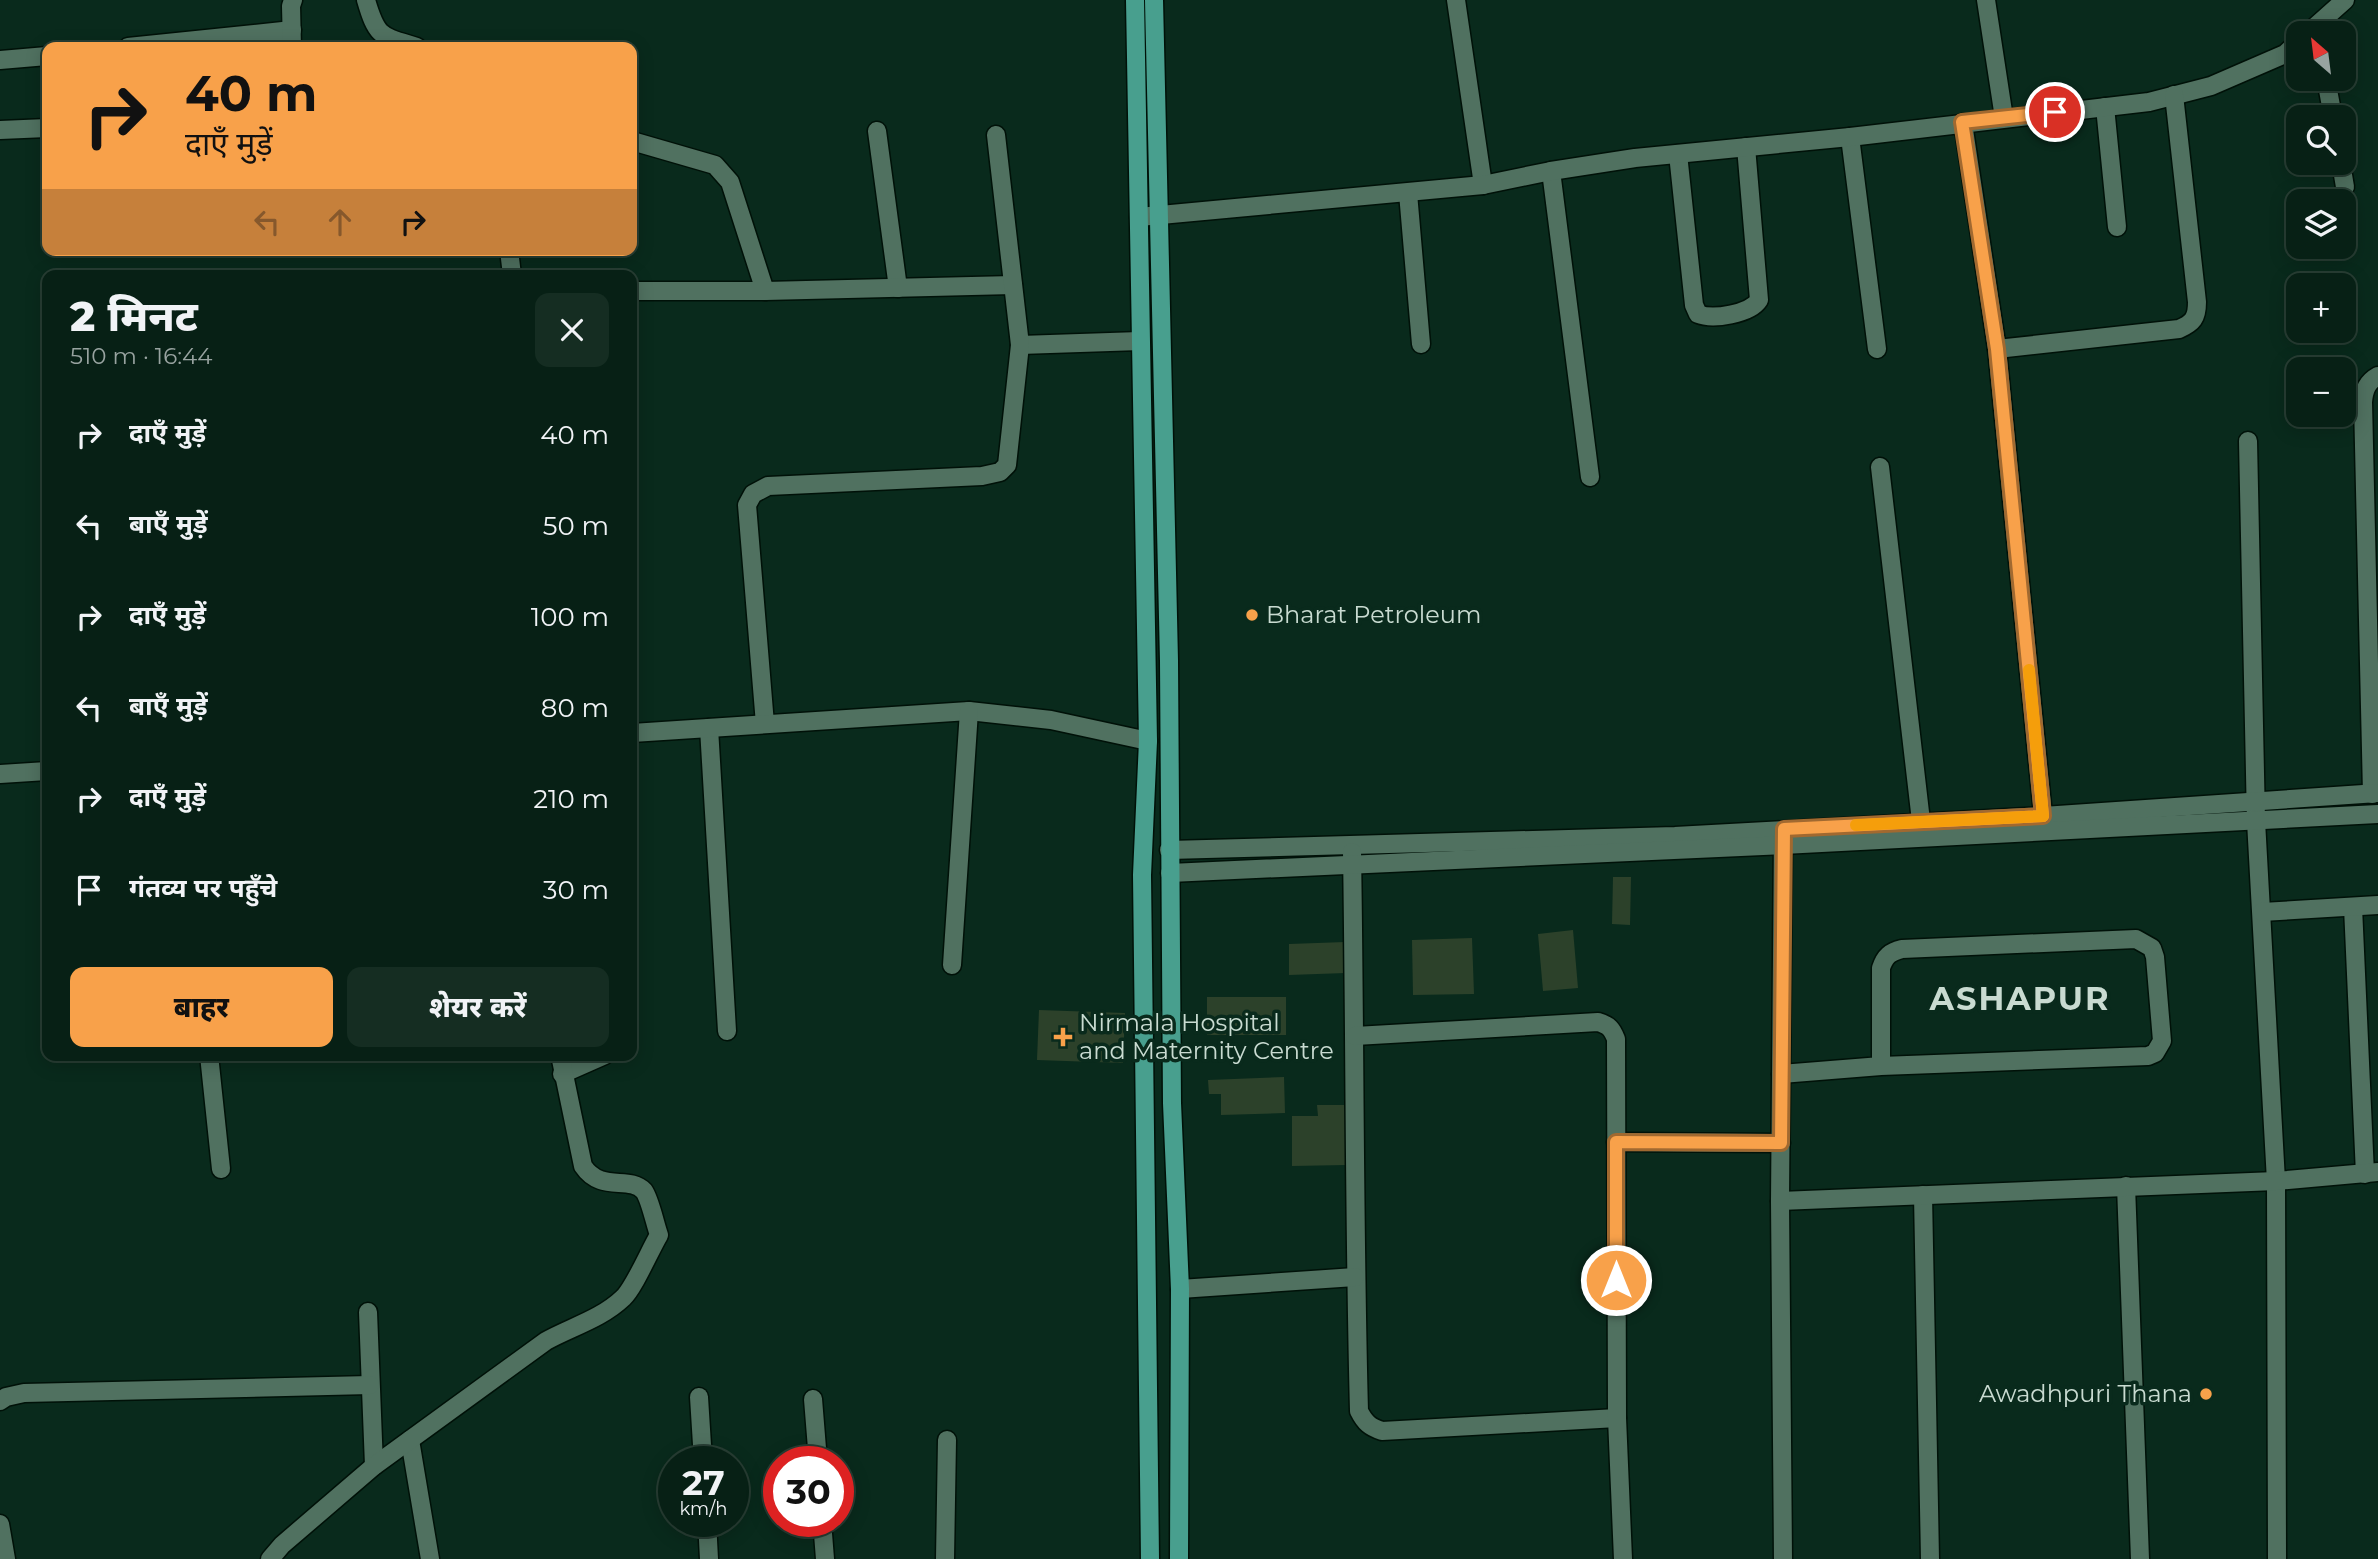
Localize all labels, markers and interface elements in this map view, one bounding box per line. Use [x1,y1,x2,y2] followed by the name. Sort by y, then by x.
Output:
[2286,21,2356,91] north arrow
[2286,21,2356,427] map controls
[185,64,317,123] text: 40 m
[70,70,161,161] icon: right
[2025,82,2085,142] pin
[2036,93,2074,131] icon: arrive
[2286,105,2356,175] button: search
[185,124,273,163] text: दाएँ मुड़ें
[2286,189,2356,259] button: layers
[248,203,286,241] icon: left
[321,203,359,241] icon: ahead
[394,203,432,241] icon: right
[2286,273,2356,343] button: +
[70,290,198,342] text: 2 मिनट
[535,293,609,367] button: close
[70,342,212,370] text: 510 m · 16:44
[2286,357,2356,427] button: −
[70,416,108,454] icon: right
[129,417,206,449] text: दाएँ मुड़ें
[540,419,609,451] text: 40 m
[70,507,108,545] icon: left
[129,508,208,540] text: बाएँ मुड़ें
[543,510,609,542] text: 50 m
[70,598,108,636] icon: right
[129,599,206,631] text: दाएँ मुड़ें
[1266,600,1481,629] place label: Bharat Petroleum
[531,601,609,633] text: 100 m
[1244,607,1260,623] marker: Bharat Petroleum
[70,689,108,727] icon: left
[129,690,208,722] text: बाएँ मुड़ें
[541,692,609,724] text: 80 m
[70,780,108,818] icon: right
[129,781,206,813] text: दाएँ मुड़ें
[533,783,609,815] text: 210 m
[70,871,108,909] icon: arrive
[129,872,277,904] text: गंतव्य पर पहुँचे
[543,874,609,906] text: 30 m
[70,967,333,1047] button: बाहर
[347,967,609,1047] button: शेयर करें
[1928,979,2111,1018] district label: ASHAPUR
[1079,1008,1334,1065] place label: Nirmala Hospital and Maternity Centre
[1053,1027,1073,1047] marker: Nirmala Hospital and Maternity Centre
[1579,1243,1653,1317] position arrow
[1979,1379,2192,1408] place label: Awadhpuri Thana
[2198,1386,2214,1402] marker: Awadhpuri Thana
[763,1446,854,1537] speed limit sign: 30
[682,1461,725,1504] text: 27
[679,1498,728,1520] text: km/h

